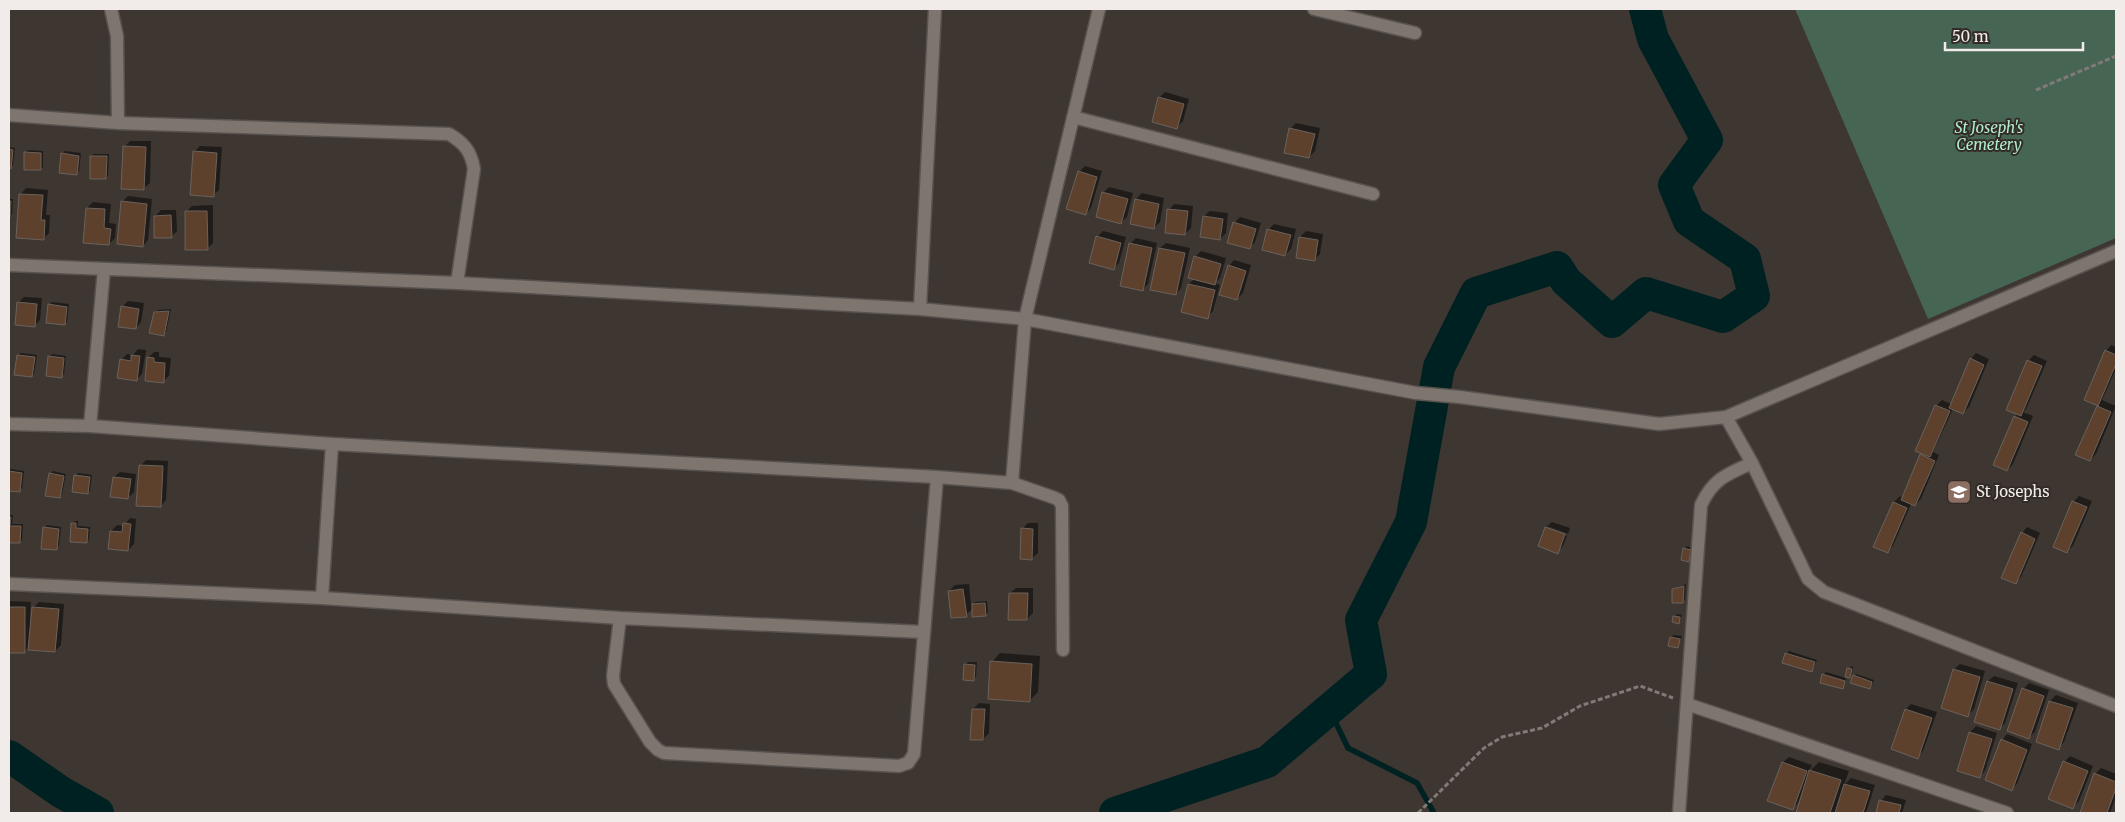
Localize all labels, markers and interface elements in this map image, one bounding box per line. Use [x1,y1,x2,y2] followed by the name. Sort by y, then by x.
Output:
[1945,20,2082,52] scale bar
[1952,27,1989,46] text: 50 m
[1955,118,2023,154] park label: St Joseph's Cemetery
[1946,479,1972,505] school or university icon: St Josephs
[1976,482,2050,501] place label: St Josephs

